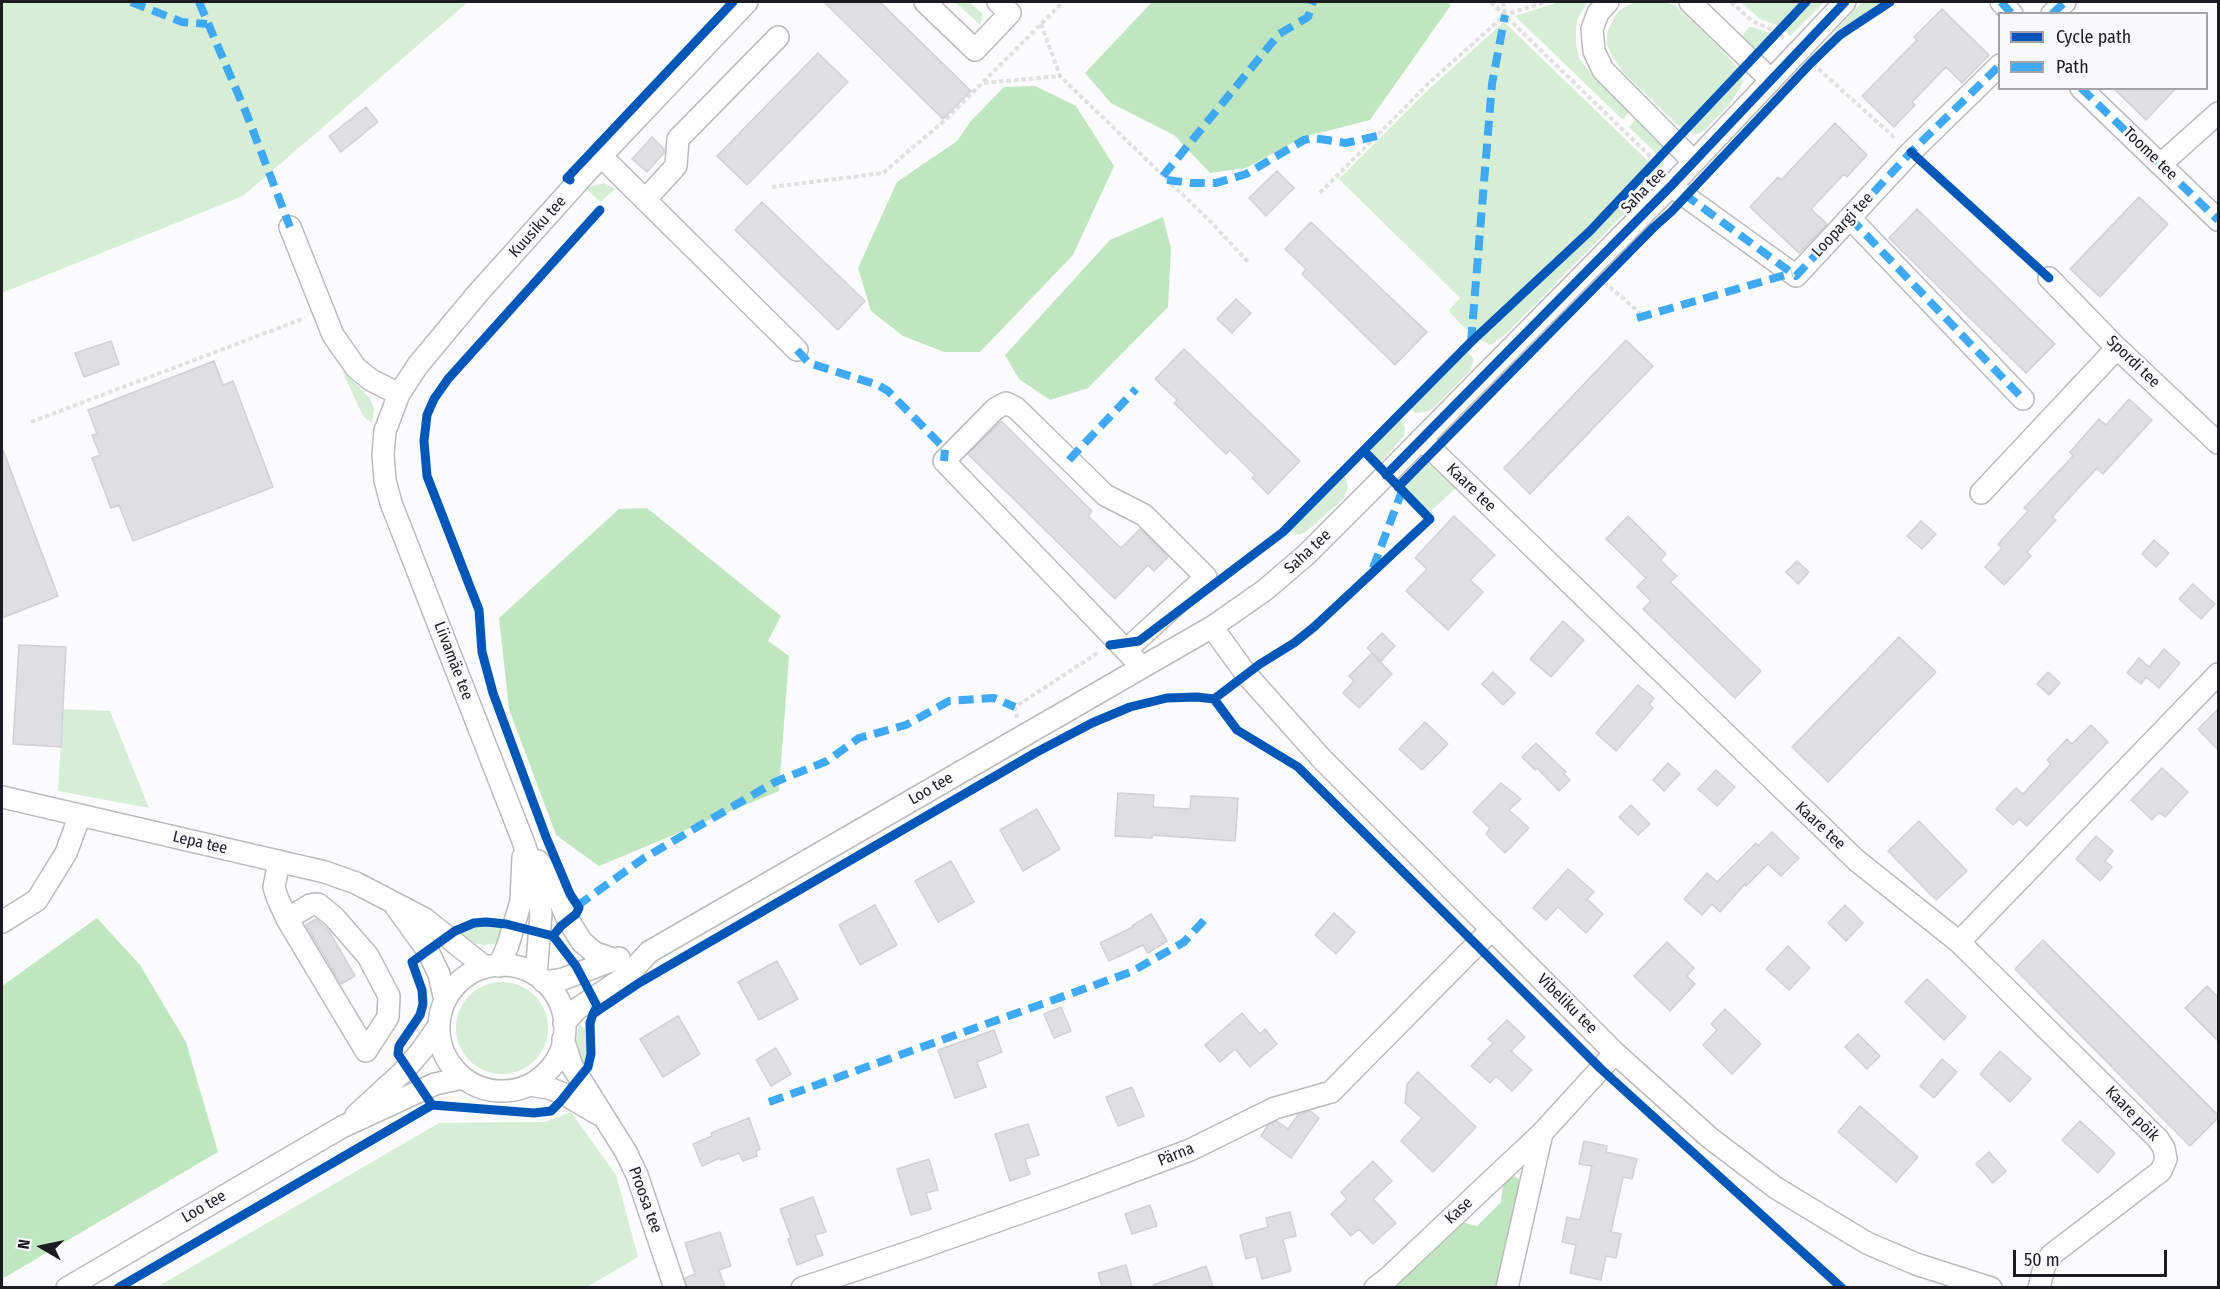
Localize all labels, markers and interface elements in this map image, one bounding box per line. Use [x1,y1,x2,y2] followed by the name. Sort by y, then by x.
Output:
[1998,12,2208,90] legend
[2056,26,2131,48] text: Cycle path
[2056,56,2089,78] text: Path
[2119,123,2181,185] street label: Toome tee
[1617,164,1671,218] street label: Saha tee
[1808,189,1878,261] street label: Loopargi tee
[505,192,571,262] street label: Kuusiku tee
[2102,332,2164,392] street label: Spordi tee
[1442,460,1500,516] street label: Kaare tee
[1281,526,1335,578] street label: Saha tee
[429,619,477,703] street label: Liivamäe tee
[905,769,957,809] street label: Loo tee
[1791,798,1849,854] street label: Kaare tee
[171,827,229,859] street label: Lepa tee
[1533,970,1601,1038] street label: Vibeliku tee
[2101,1082,2163,1146] street label: Kaare põik
[1155,1139,1197,1171] street label: Pärna
[624,1164,666,1236] street label: Proosa tee
[178,1187,230,1227] street label: Loo tee
[1441,1193,1477,1229] street label: Kase
[12,1217,72,1277] north arrow
[14,1238,34,1250] text: N
[2016,1238,2170,1276] scale bar
[2024,1249,2060,1271] text: 50 m

